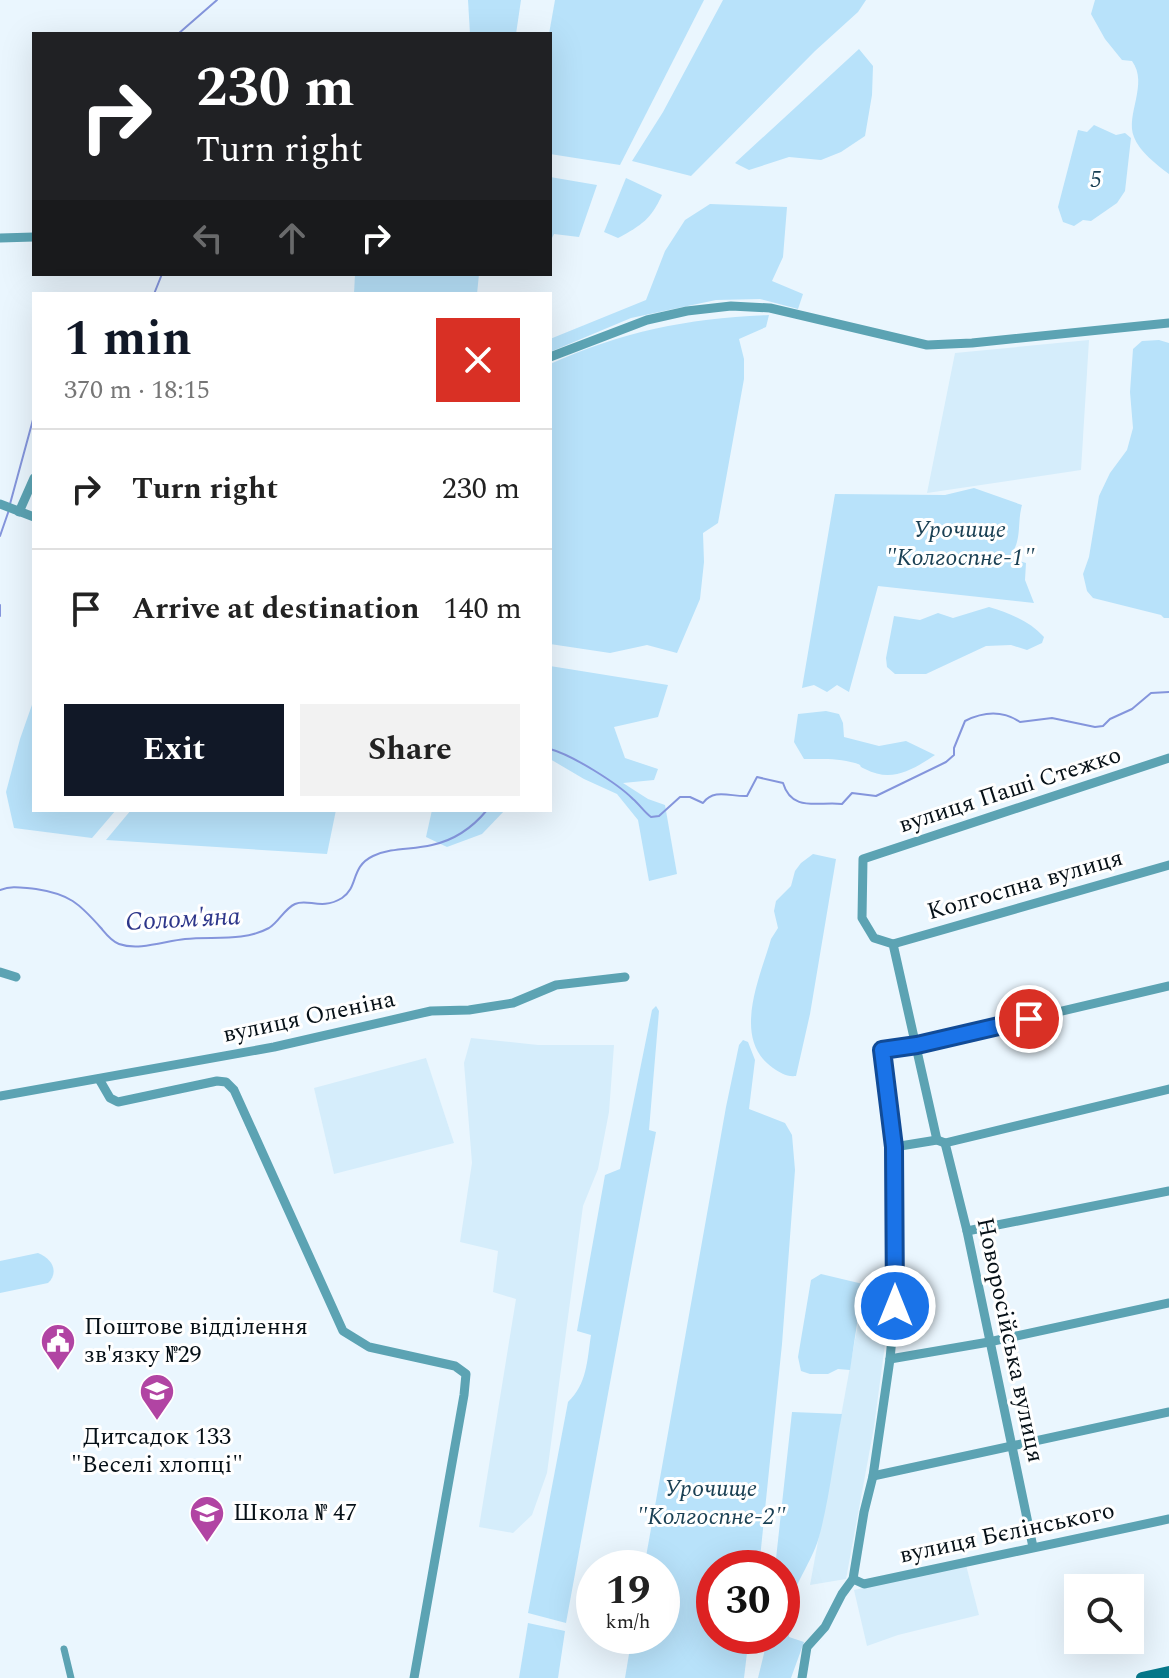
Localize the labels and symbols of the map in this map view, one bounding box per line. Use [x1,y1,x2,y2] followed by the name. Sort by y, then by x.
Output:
[1090,162,1102,198] park label: 5
[886,512,1035,576] park label: Урочище "Колгоспне-1"
[894,737,1126,843] street label: вулиця Паші Стежко
[923,840,1127,930] street label: Колгоспна вулиця
[124,896,242,942] water label: Солом'яна
[220,981,399,1053] street label: вулиця Оленіна
[995,985,1063,1053] pin
[966,1214,1054,1466] street label: Новоросійська вулиця
[853,1264,937,1348] position arrow
[84,1309,308,1373] place label: Поштове відділення зв'язку №29
[39,1322,77,1372] public building icon: Поштове відділення зв'язку №29
[138,1372,176,1422] school or university icon: Дитсадок 133 "Веселі хлопці"
[71,1419,243,1483] place label: Дитсадок 133 "Веселі хлопці"
[637,1471,786,1535] park label: Урочище "Колгоспне-2"
[896,1493,1118,1573] street label: вулиця Бєлінського
[188,1494,226,1544] school or university icon: Школа № 47
[233,1495,357,1531] place label: Школа № 47
[696,1550,800,1654] speed limit sign: 30

